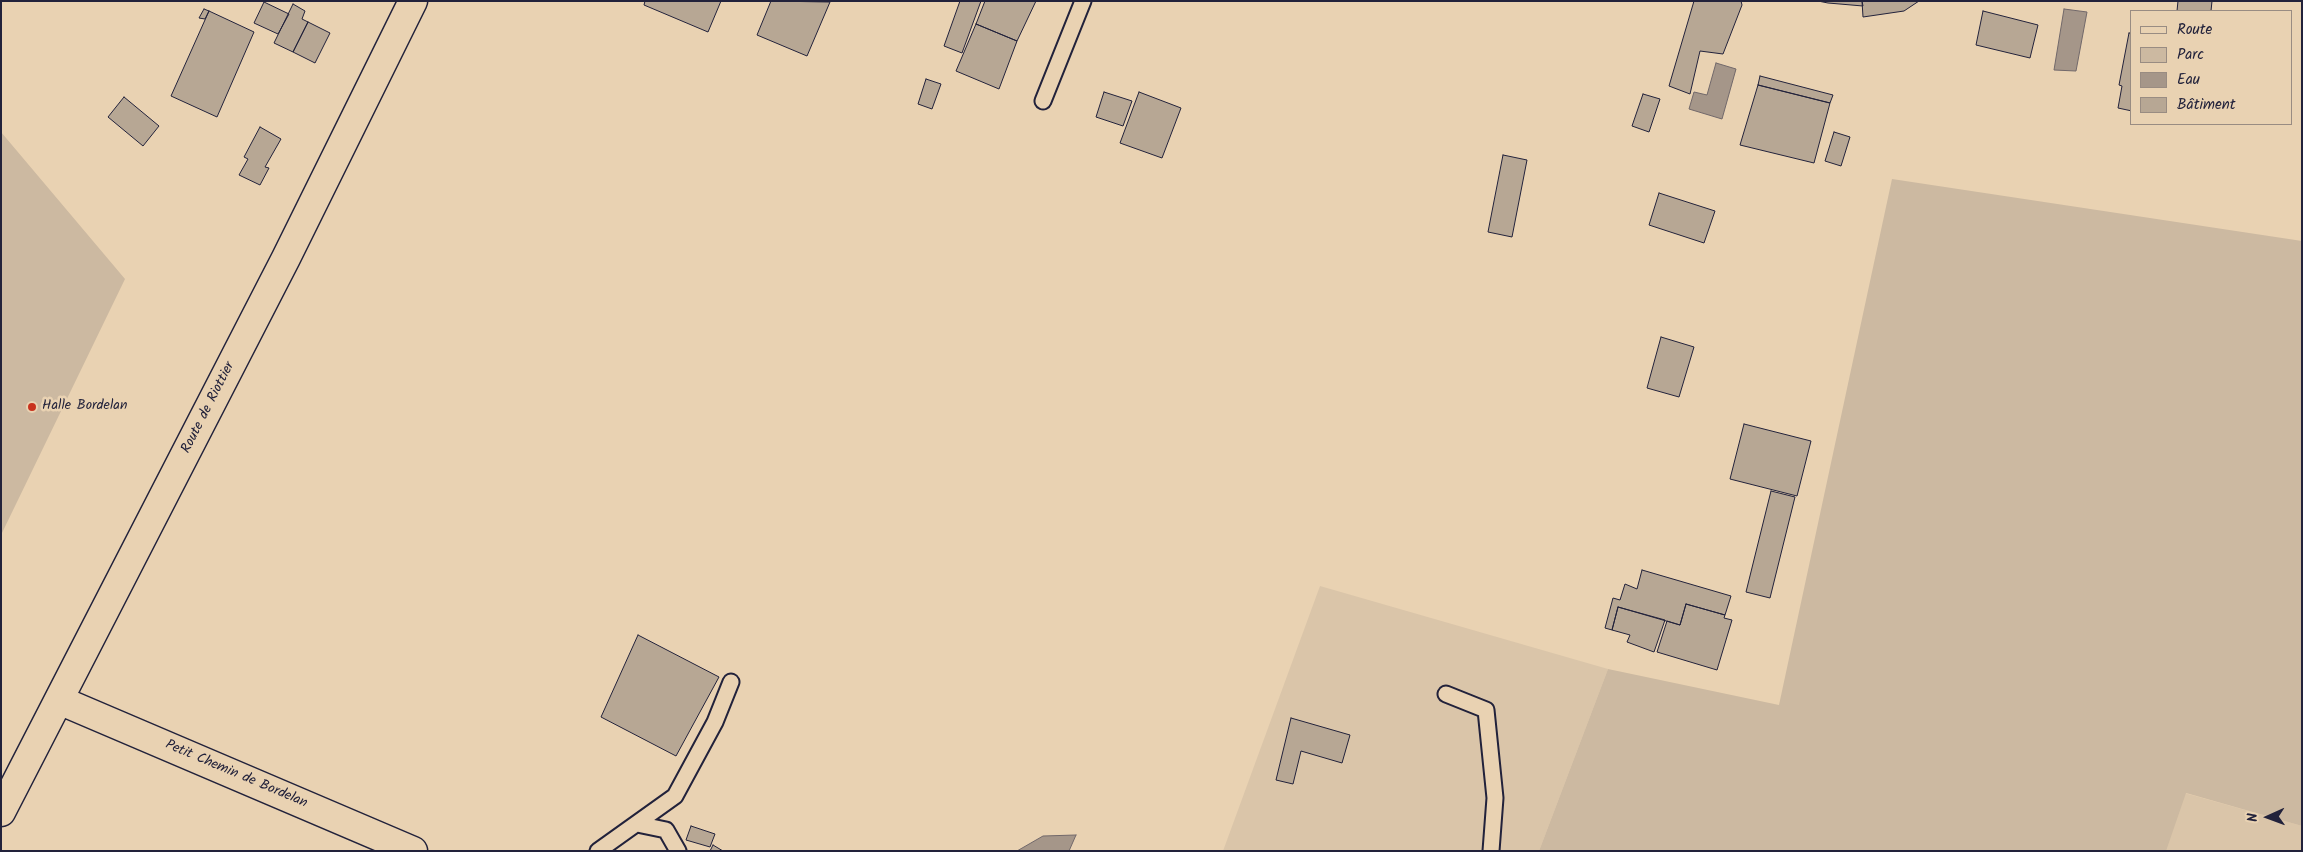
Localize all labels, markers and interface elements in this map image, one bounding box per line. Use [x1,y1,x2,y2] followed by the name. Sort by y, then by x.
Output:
[2130,10,2293,125] legend
[2177,18,2212,42] text: Route
[2177,43,2204,67] text: Parc
[2177,68,2200,92] text: Eau
[2177,93,2236,117] text: Bâtiment
[179,359,239,457] street label: Route de Riottier
[42,399,127,415] place label: Halle Bordelan
[26,401,38,413] marker: Halle Bordelan
[162,737,310,813] street label: Petit Chemin de Bordelan
[2243,792,2293,842] north arrow
[2242,813,2264,822] text: N

